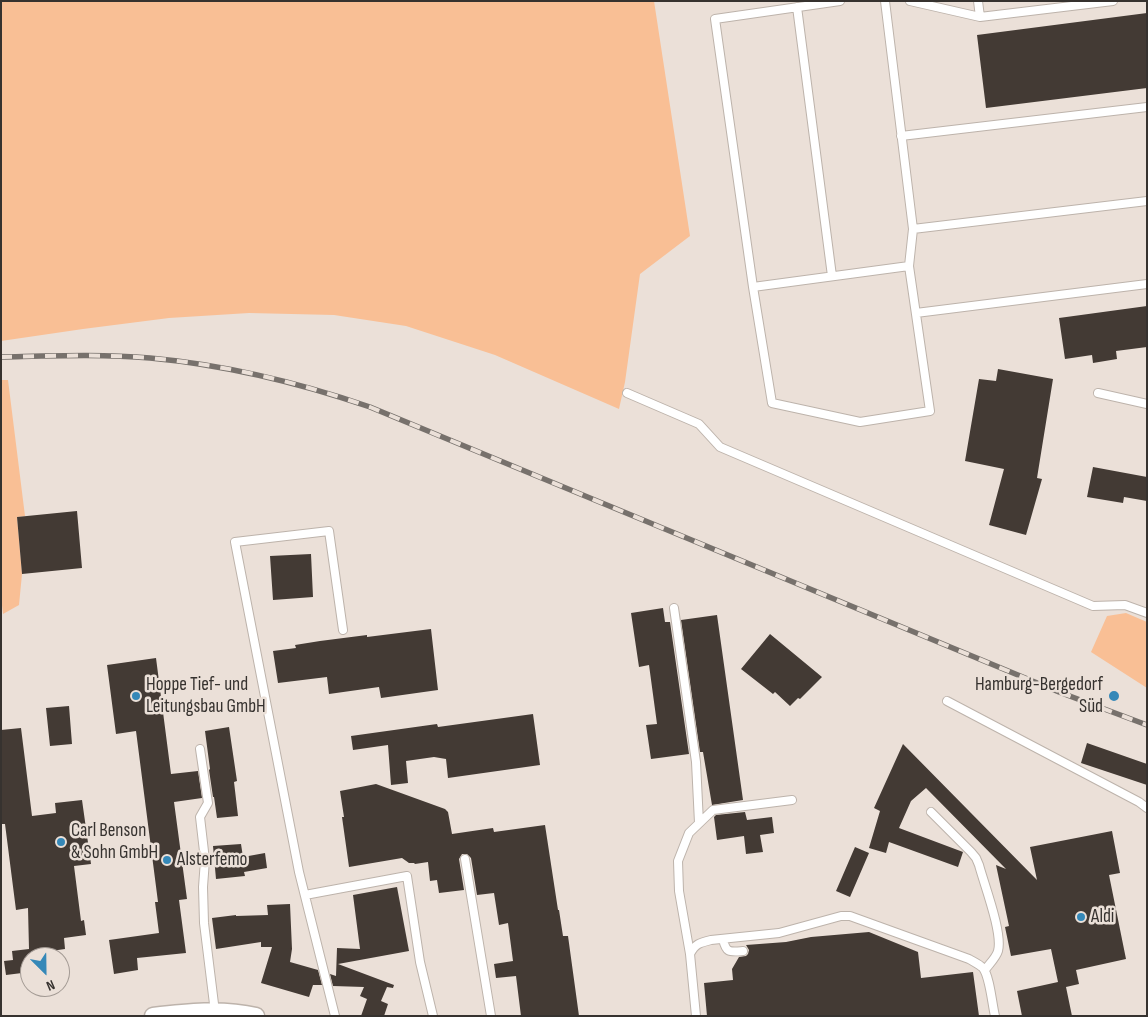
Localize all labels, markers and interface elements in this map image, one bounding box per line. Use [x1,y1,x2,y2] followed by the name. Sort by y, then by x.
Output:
[146,674,266,718] place label: Hoppe Tief- und Leitungsbau GmbH
[975,674,1103,718] place label: Hamburg-Bergedorf Süd
[1107,689,1121,703] marker: Hamburg-Bergedorf Süd
[130,690,142,702] marker: Hoppe Tief- und Leitungsbau GmbH
[71,820,158,864] place label: Carl Benson & Sohn GmbH
[55,836,67,848] marker: Carl Benson & Sohn GmbH
[177,849,248,871] place label: Alsterfemo
[161,854,173,866] marker: Alsterfemo
[1091,906,1114,928] place label: Aldi
[1075,911,1087,923] marker: Aldi
[20,947,70,997] north arrow
[44,976,57,995] text: N

